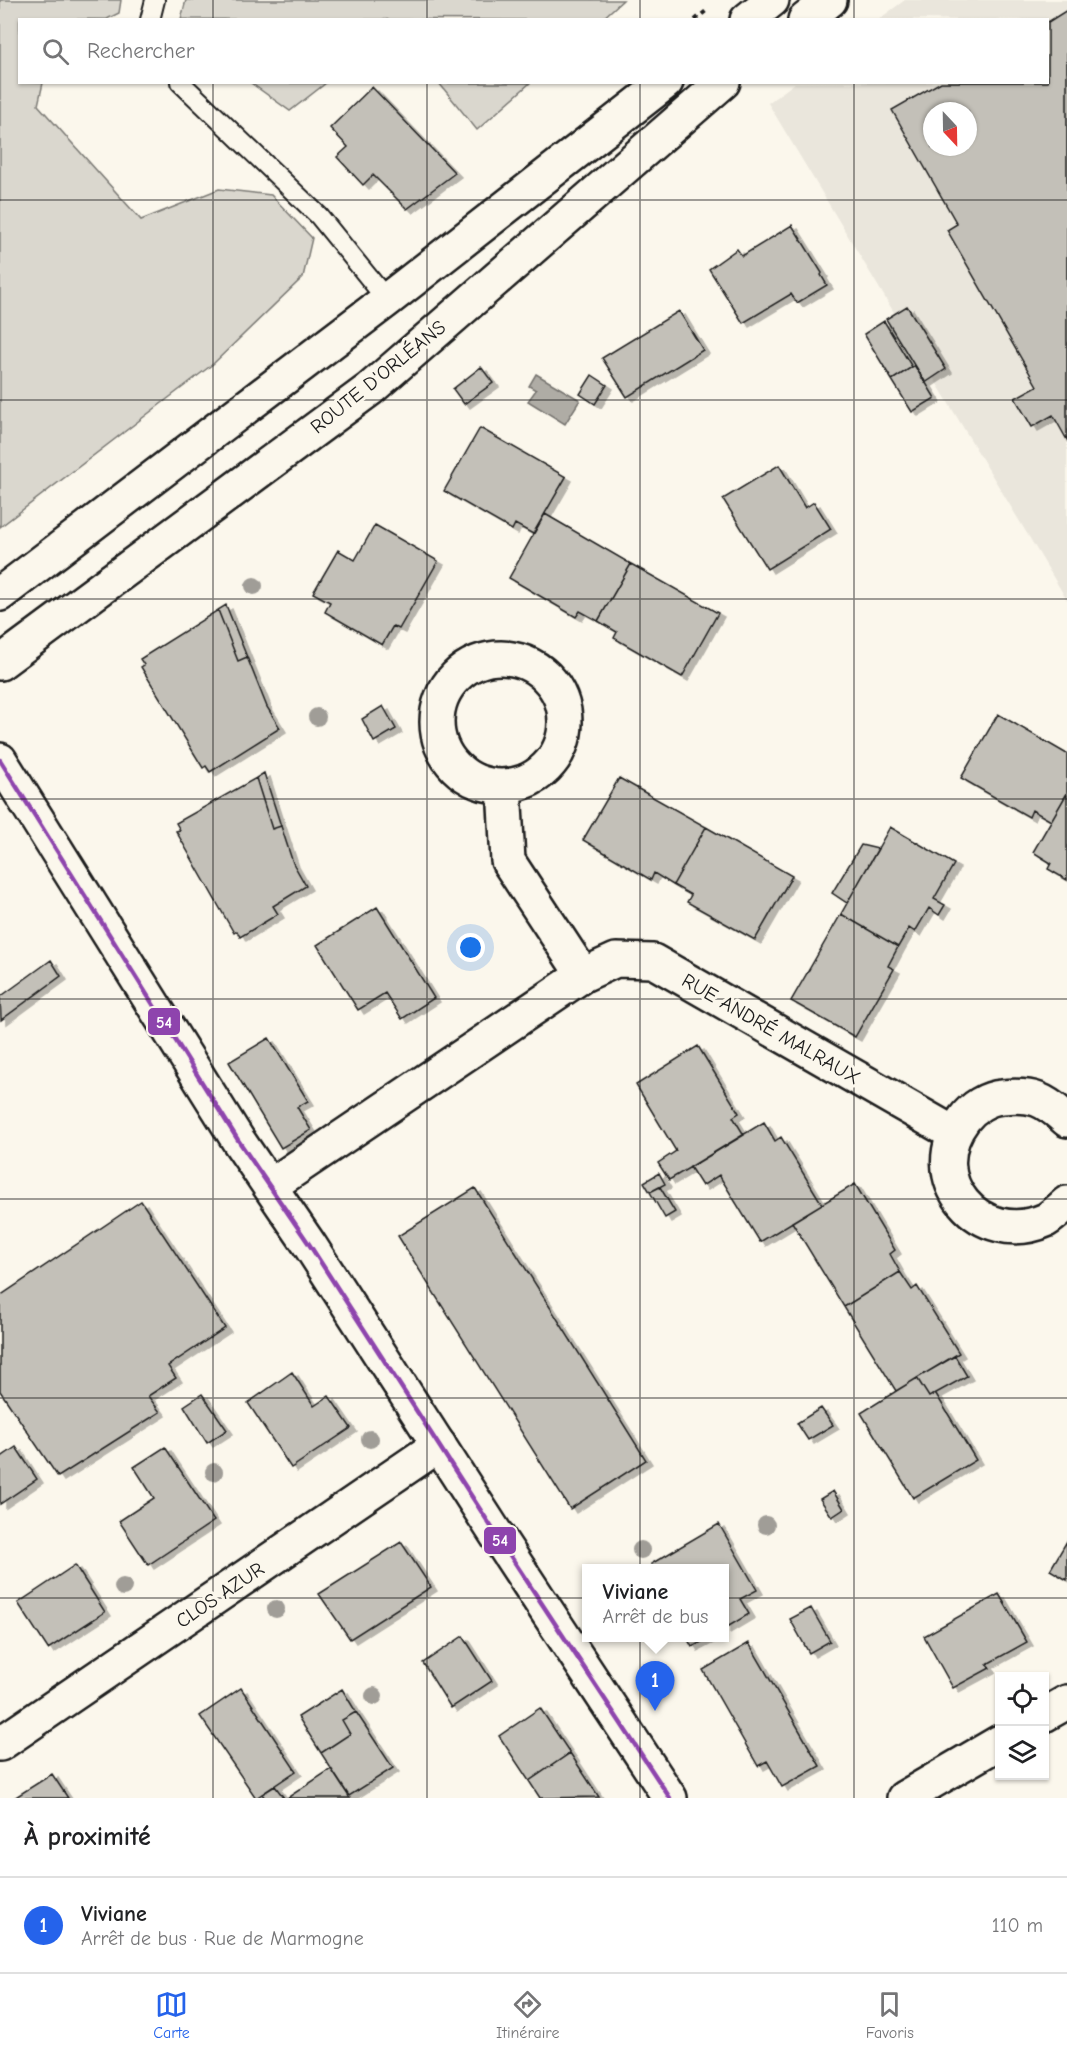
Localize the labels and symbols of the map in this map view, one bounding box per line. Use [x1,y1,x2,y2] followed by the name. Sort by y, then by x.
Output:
[923,102,977,156] north arrow
[306,316,450,438] street label: ROUTE D'ORLÉANS
[456,933,485,962] your location
[678,969,864,1089] street label: RUE ANDRÉ MALRAUX
[147,1007,181,1036] line badge: 54
[156,1014,172,1032] text: 54
[483,1526,517,1555] line badge: 54
[492,1532,508,1550] text: 54
[172,1557,268,1633] street label: CLOS AZUR
[636,1662,674,1711] pin: 1

